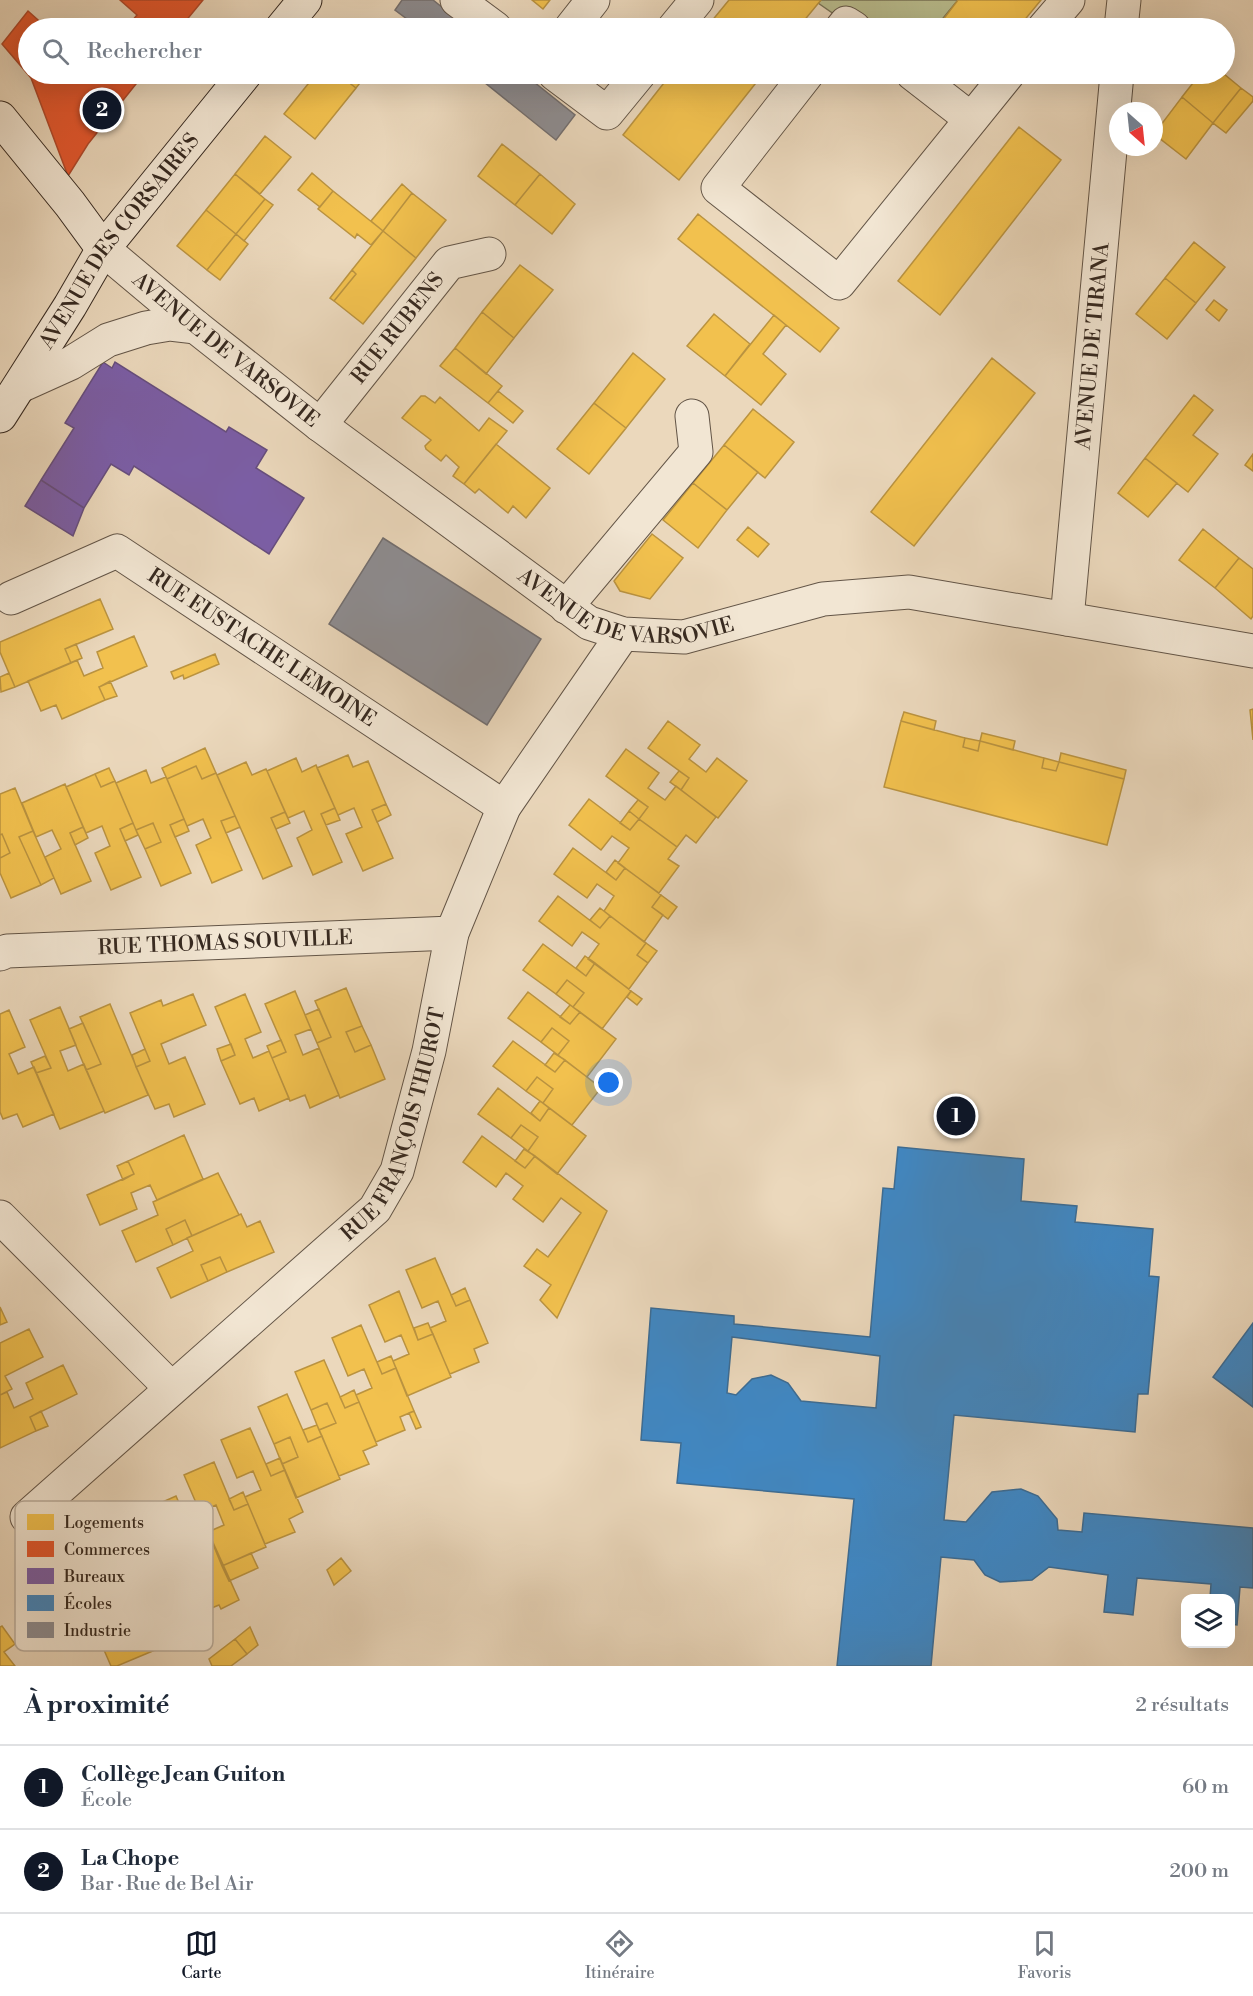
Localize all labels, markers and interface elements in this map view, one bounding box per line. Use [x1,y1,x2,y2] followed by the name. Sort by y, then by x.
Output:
[18,18,1235,84] search box
[39,35,72,68] icon: search
[87,38,202,65] text: Rechercher
[82,88,122,132] pin: 2
[1109,102,1163,156] north arrow
[33,128,206,355] street label: AVENUE DES CORSAIRES
[1070,241,1116,452] street label: AVENUE DE TIRANA
[126,267,324,433] street label: AVENUE DE VARSOVIE
[346,268,450,390] street label: RUE RUBENS
[512,562,737,651] street label: AVENUE DE VARSOVIE
[142,563,381,733] street label: RUE EUSTACHE LEMOINE
[97,925,353,961] street label: RUE THOMAS SOUVILLE
[336,1005,451,1247] street label: RUE FRANÇOIS THUROT
[594,1068,623,1097] your location
[936,1094,976,1138] pin: 1
[15,1501,213,1651] legend
[64,1513,144,1533] text: Logements
[64,1540,150,1560] text: Commerces
[63,1567,125,1587] text: Bureaux
[64,1592,112,1614] text: Écoles
[1181,1594,1235,1648] map controls
[1181,1594,1235,1648] button: layers
[64,1621,131,1641] text: Industrie
[24,1689,169,1721] text: À proximité
[1135,1693,1229,1718] text: 2 résultats
[81,1761,285,1788] text: Collège Jean Guiton
[39,1775,48,1800] text: 1
[1182,1775,1229,1800] text: 60 m
[81,1788,132,1813] text: École
[81,1845,179,1872] text: La Chope
[37,1859,50,1884] text: 2
[1169,1859,1229,1884] text: 200 m
[81,1872,254,1897] text: Bar · Rue de Bel Air
[182,1927,222,1983] tab: Carte
[585,1927,655,1983] tab: Itinéraire
[1018,1927,1071,1983] tab: Favoris

